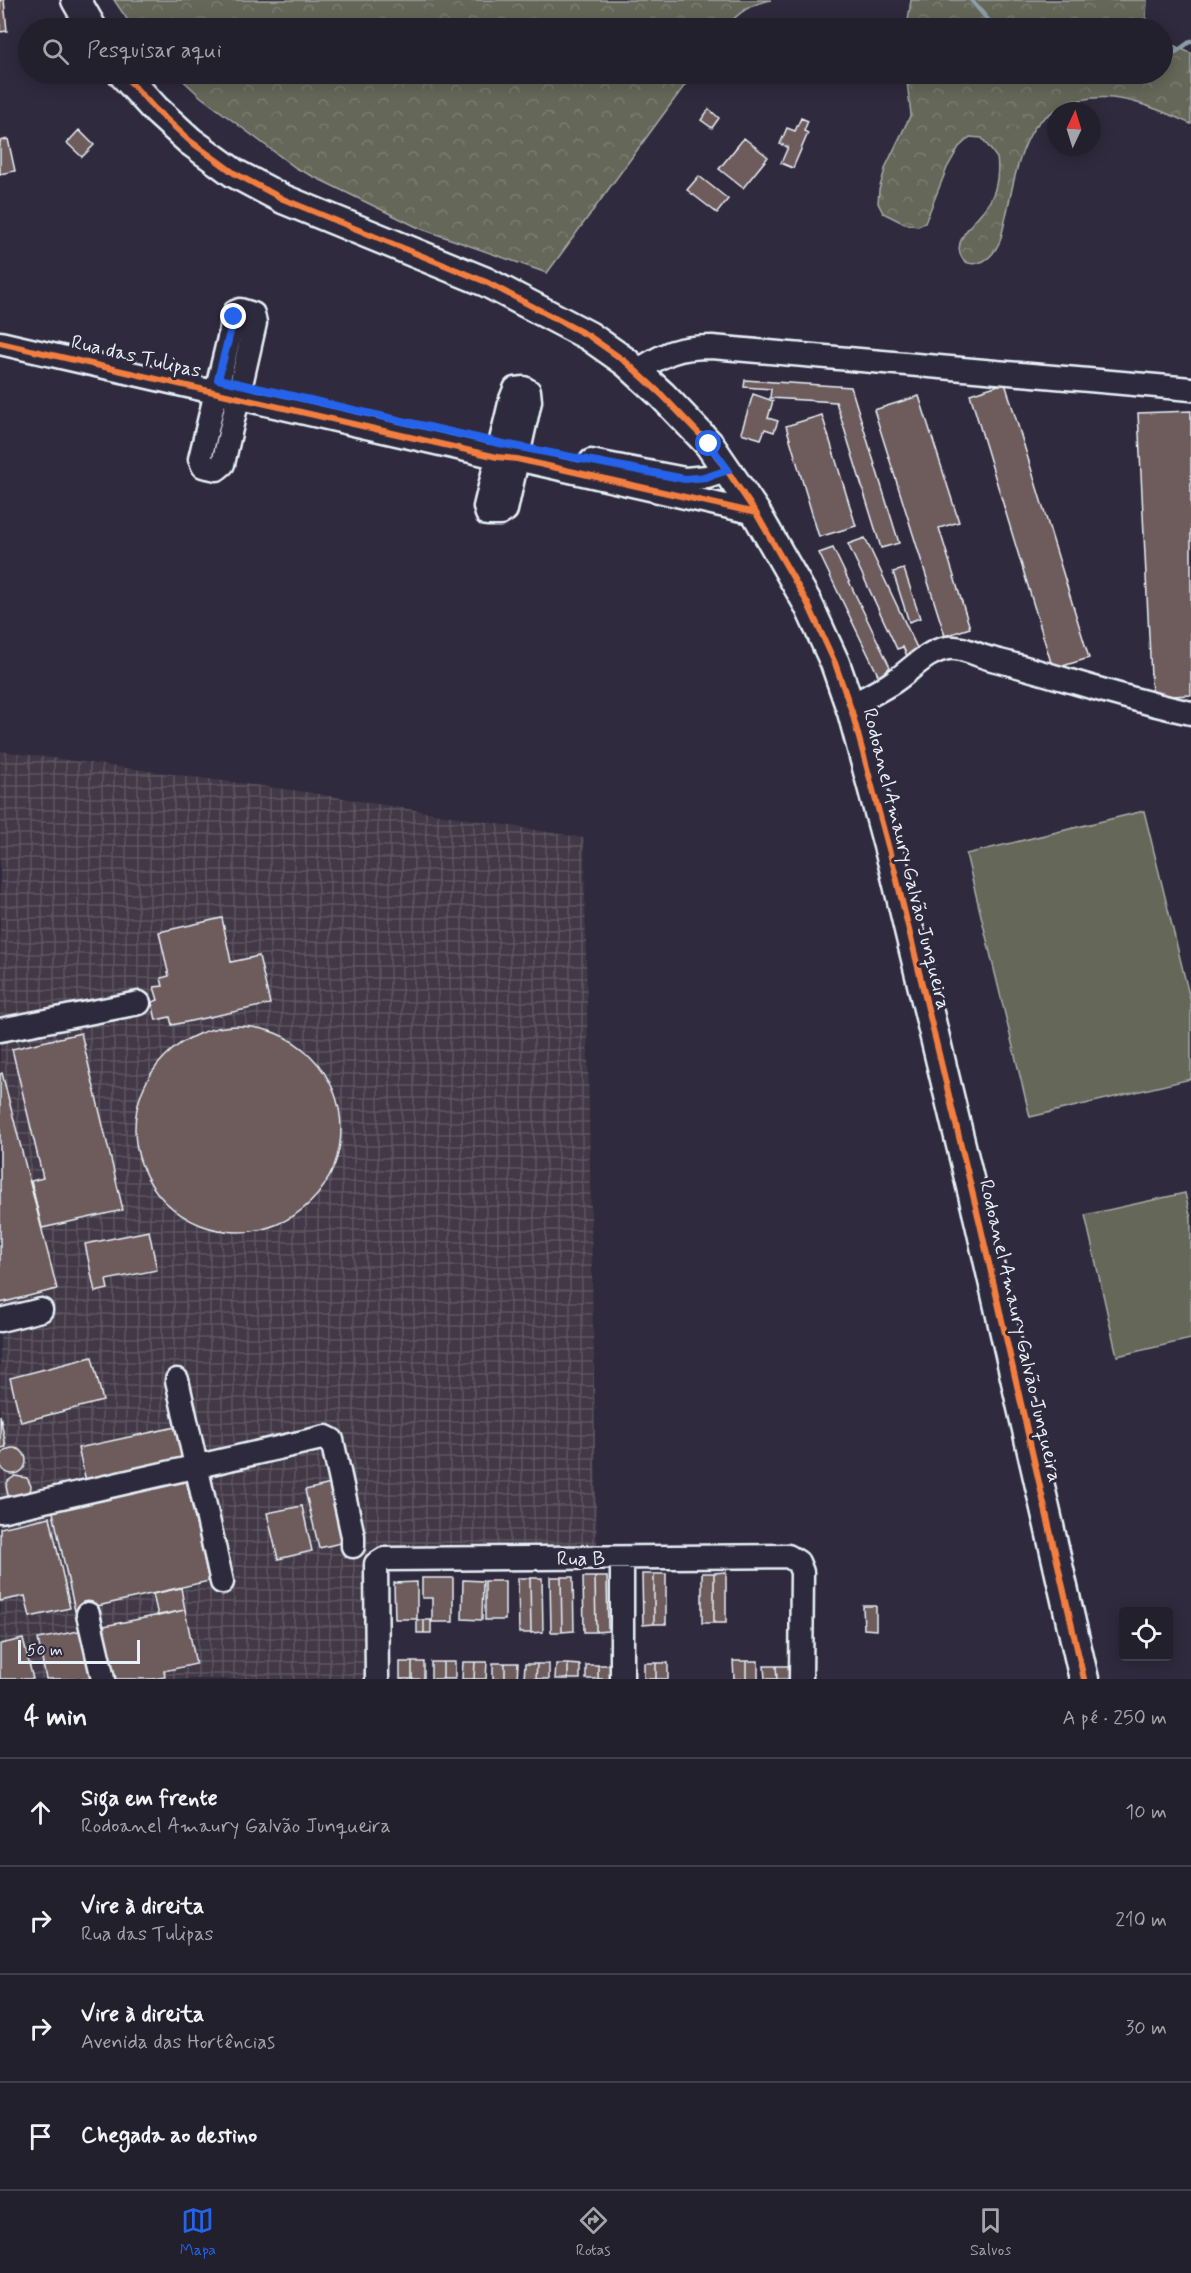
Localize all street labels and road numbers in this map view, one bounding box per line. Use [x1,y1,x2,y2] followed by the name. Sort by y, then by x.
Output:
[68,329,204,385] street label: Rua das Tulipas
[855,705,957,1013] street label: Rodoanel Amaury Galvão Junqueira
[972,1177,1068,1485] street label: Rodoanel Amaury Galvão Junqueira
[557,1546,605,1573] street label: Rua B

